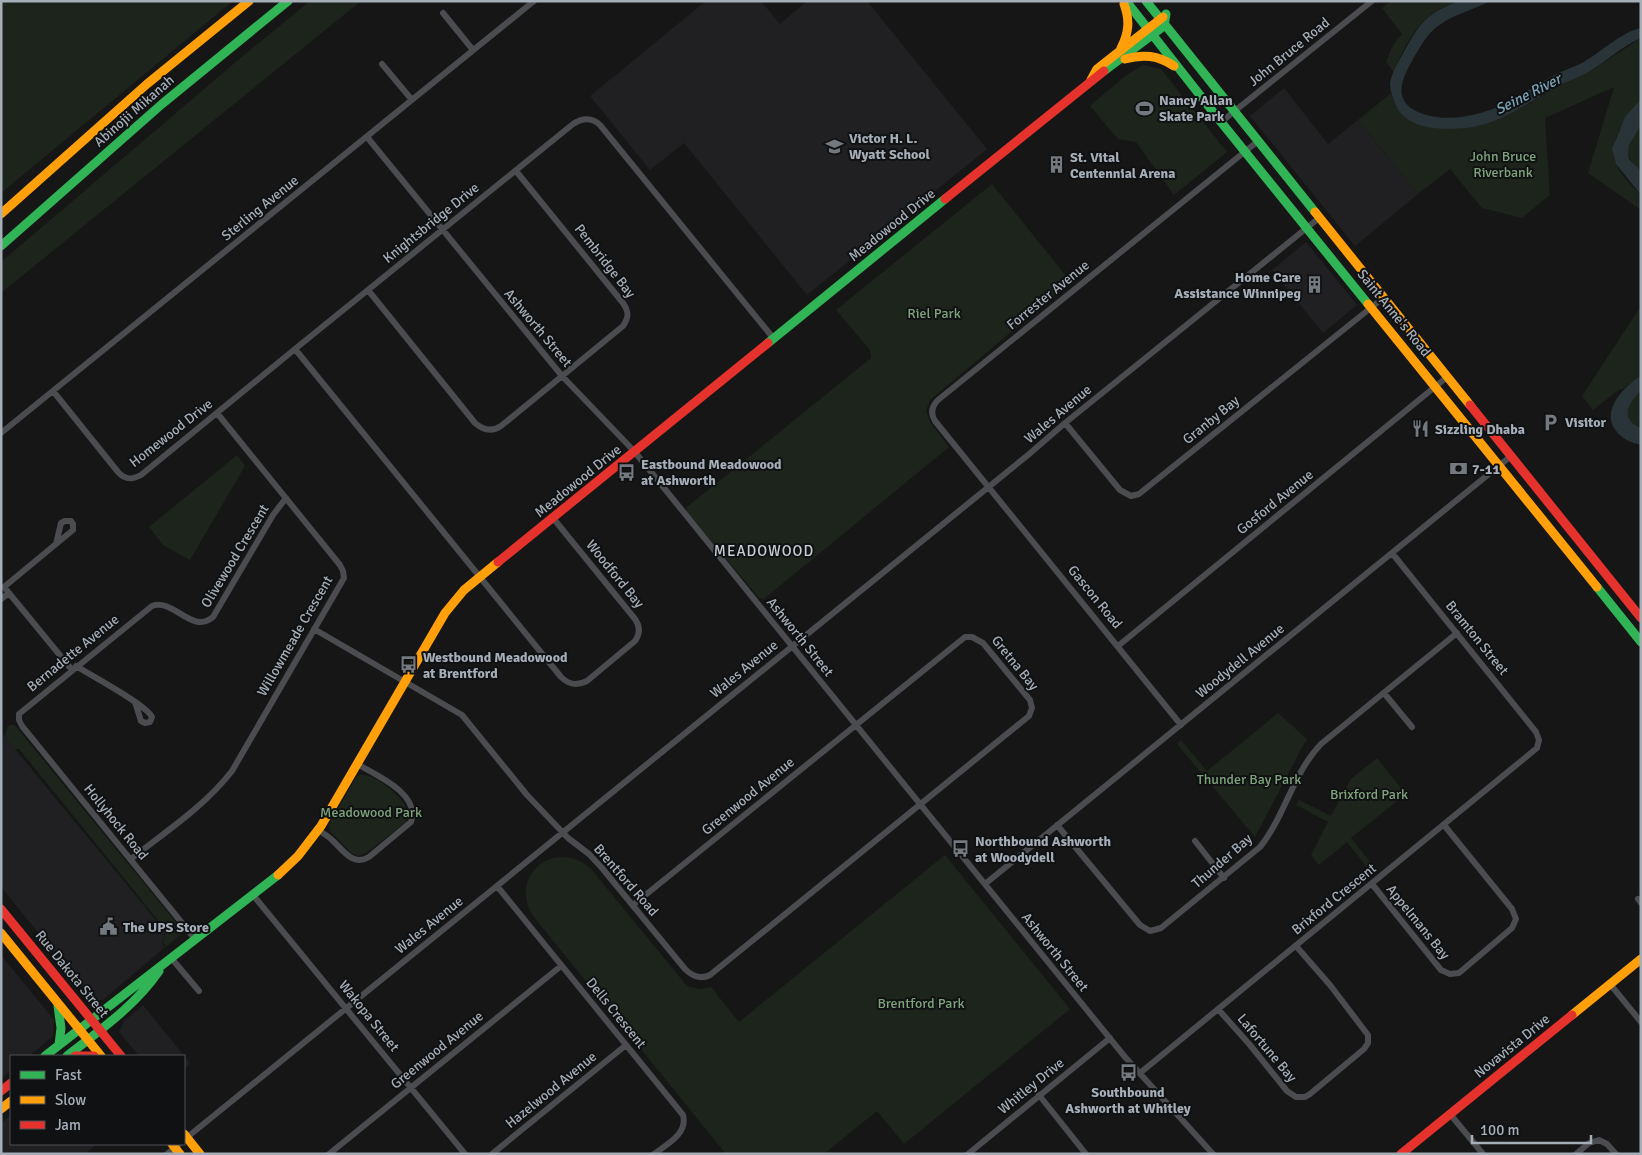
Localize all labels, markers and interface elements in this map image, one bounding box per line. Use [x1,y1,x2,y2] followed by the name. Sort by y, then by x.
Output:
[1245,14,1333,90] street label: John Bruce Road
[1492,69,1566,118] water label: Seine River
[90,72,178,150] street label: Abinojii Mikanah
[1159,92,1233,125] place label: Nancy Allan Skate Park
[1135,98,1155,118] sports icon: Nancy Allan Skate Park
[849,130,931,163] place label: Victor H. L. Wyatt School
[825,136,845,156] school or university icon: Victor H. L. Wyatt School
[1470,148,1536,181] park label: John Bruce Riverbank
[1070,149,1175,182] place label: St. Vital Centennial Arena
[1046,155,1066,175] building icon: St. Vital Centennial Arena
[218,172,302,244] street label: Sterling Avenue
[380,179,482,267] street label: Knightsbridge Drive
[845,185,939,265] street label: Meadowood Drive
[571,221,639,302] street label: Pembridge Bay
[1003,257,1093,333] street label: Forrester Avenue
[1354,266,1434,360] street label: Saint Anne's Road
[1174,269,1301,302] place label: Home Care Assistance Winnipeg
[1305,275,1325,295] building icon: Home Care Assistance Winnipeg
[500,285,576,371] street label: Ashworth Street
[907,305,961,322] park label: Riel Park
[1021,381,1095,447] street label: Wales Avenue
[1179,392,1243,448] street label: Granby Bay
[126,395,216,471] street label: Homewood Drive
[1541,412,1561,432] parking icon: Visitor
[1565,414,1606,431] place label: Visitor
[1411,419,1431,439] restaurant icon: Sizzling Dhaba
[1435,421,1525,438] place label: Sizzling Dhaba
[531,441,625,521] street label: Meadowood Drive
[641,456,782,489] place label: Eastbound Meadowood at Ashworth
[1448,459,1468,479] bank icon: 7-11
[1472,461,1500,478] place label: 7-11
[617,462,637,482] bus stop icon: Eastbound Meadowood at Ashworth
[1233,466,1317,538] street label: Gosford Avenue
[197,501,273,611] street label: Olivewood Crescent
[582,537,648,612] street label: Woodford Bay
[714,542,814,560] district label: MEADOWOOD
[1064,562,1126,632] street label: Gascon Road
[254,573,336,699] street label: Willowmeade Crescent
[763,594,837,680] street label: Ashworth Street
[1442,597,1512,679] street label: Bramton Street
[24,611,122,695] street label: Bernadette Avenue
[1192,620,1288,702] street label: Woodydell Avenue
[988,632,1043,694] street label: Gretna Bay
[707,636,781,702] street label: Wales Avenue
[423,649,568,682] place label: Westbound Meadowood at Brentford
[399,655,419,675] bus stop icon: Westbound Meadowood at Brentford
[698,753,798,839] street label: Greenwood Avenue
[1197,771,1301,788] park label: Thunder Bay Park
[80,781,152,863] street label: Hollyhock Road
[1330,786,1408,803] park label: Brixford Park
[320,804,422,821] park label: Meadowood Park
[1188,830,1256,892] street label: Thunder Bay
[975,833,1111,866] place label: Northbound Ashworth at Woodydell
[951,839,971,859] bus stop icon: Northbound Ashworth at Woodydell
[590,840,662,920] street label: Brentford Road
[1288,860,1380,938] street label: Brixford Crescent
[1383,881,1454,963] street label: Appelmans Bay
[392,892,466,958] street label: Wales Avenue
[1018,909,1092,995] street label: Ashworth Street
[99,917,119,937] public building icon: The UPS Store
[123,919,209,936] place label: The UPS Store
[32,927,112,1021] street label: Rue Dakota Street
[582,974,650,1052] street label: Dells Crescent
[335,977,403,1055] street label: Wakopa Street
[877,995,965,1012] park label: Brentford Park
[387,1007,487,1093] street label: Greenwood Avenue
[1234,1010,1301,1086] street label: Lafortune Bay
[1471,1010,1553,1082] street label: Novavista Drive
[502,1048,600,1132] street label: Hazelwood Avenue
[995,1054,1067,1118] street label: Whitley Drive
[10,1055,185,1145] legend
[1118,1062,1138,1082] bus stop icon: Southbound Ashworth at Whitley
[55,1066,82,1084] text: Fast
[1065,1084,1191,1117] place label: Southbound Ashworth at Whitley
[55,1091,86,1109] text: Slow
[1472,1112,1591,1144] scale bar
[55,1116,81,1134] text: Jam
[1480,1121,1520,1139] text: 100 m

